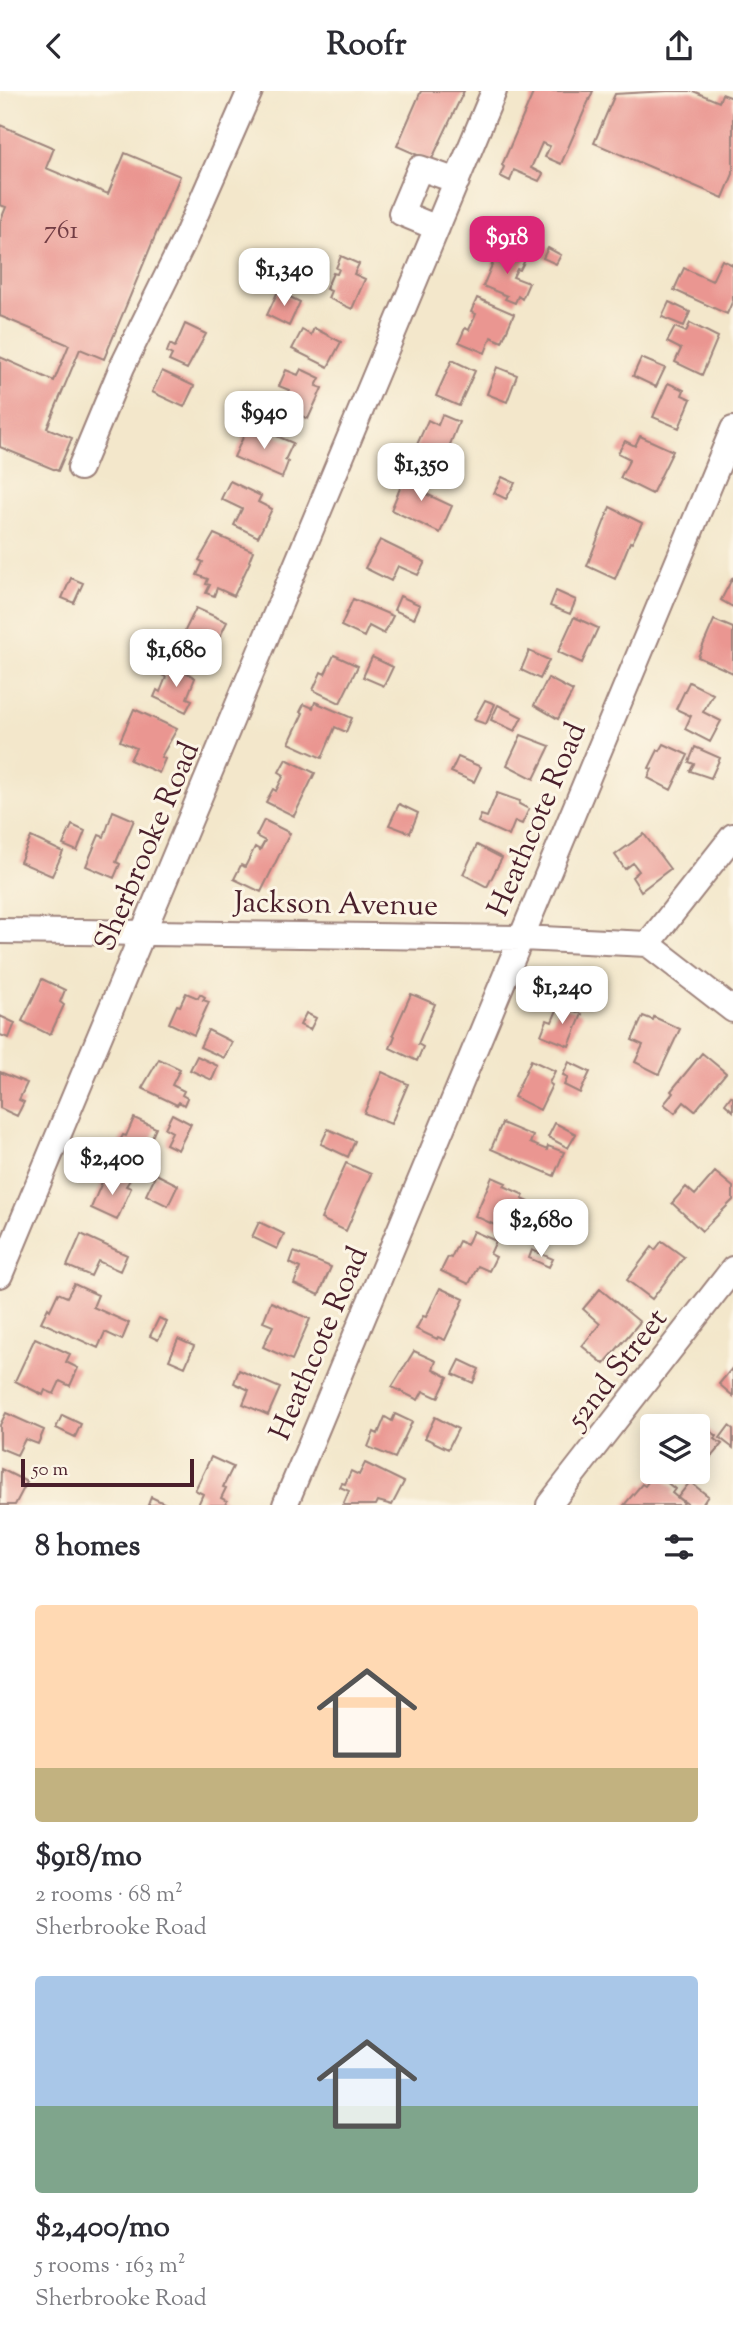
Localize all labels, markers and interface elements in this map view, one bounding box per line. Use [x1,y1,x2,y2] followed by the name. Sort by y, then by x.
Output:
[326,23,407,69] text: Roofr
[35,27,73,65] icon: back
[660,27,698,65] icon: share
[44,213,78,250] house number: 761
[466,216,548,276] pin: $918
[486,222,528,255] text: $918
[227,249,341,308] pin: $1,340
[255,254,313,287] text: $1,340
[223,391,305,451] pin: $940
[241,397,288,430] text: $940
[364,443,478,503] pin: $1,350
[393,449,449,482] text: $1,350
[119,629,233,689] pin: $1,680
[146,635,206,668] text: $1,680
[478,716,598,924] street label: Heathcote Road
[85,735,212,958] street label: Sherbrooke Road
[231,882,439,929] street label: Jackson Avenue
[505,967,619,1026] pin: $1,240
[532,972,592,1005] text: $1,240
[55,1137,169,1197] pin: $2,400
[80,1143,144,1176] text: $2,400
[484,1199,598,1259] pin: $2,680
[509,1205,573,1238] text: $2,680
[260,1240,380,1448] street label: Heathcote Road
[556,1300,679,1441] street label: 52nd Street
[640,1414,710,1484] map controls
[640,1414,710,1484] button: layers
[21,1456,194,1488] scale bar
[32,1457,68,1484] text: 50 m
[35,1526,140,1569] text: 8 homes
[660,1528,698,1566] icon: filters
[304,1650,430,1776] icon: home
[35,1836,142,1879] text: $918/mo
[35,1879,183,1912] text: 2 rooms · 68 m²
[35,1912,207,1945] text: Sherbrooke Road
[304,2021,430,2147] icon: home
[35,2207,170,2250] text: $2,400/mo
[35,2250,185,2283] text: 5 rooms · 163 m²
[35,2283,207,2316] text: Sherbrooke Road

